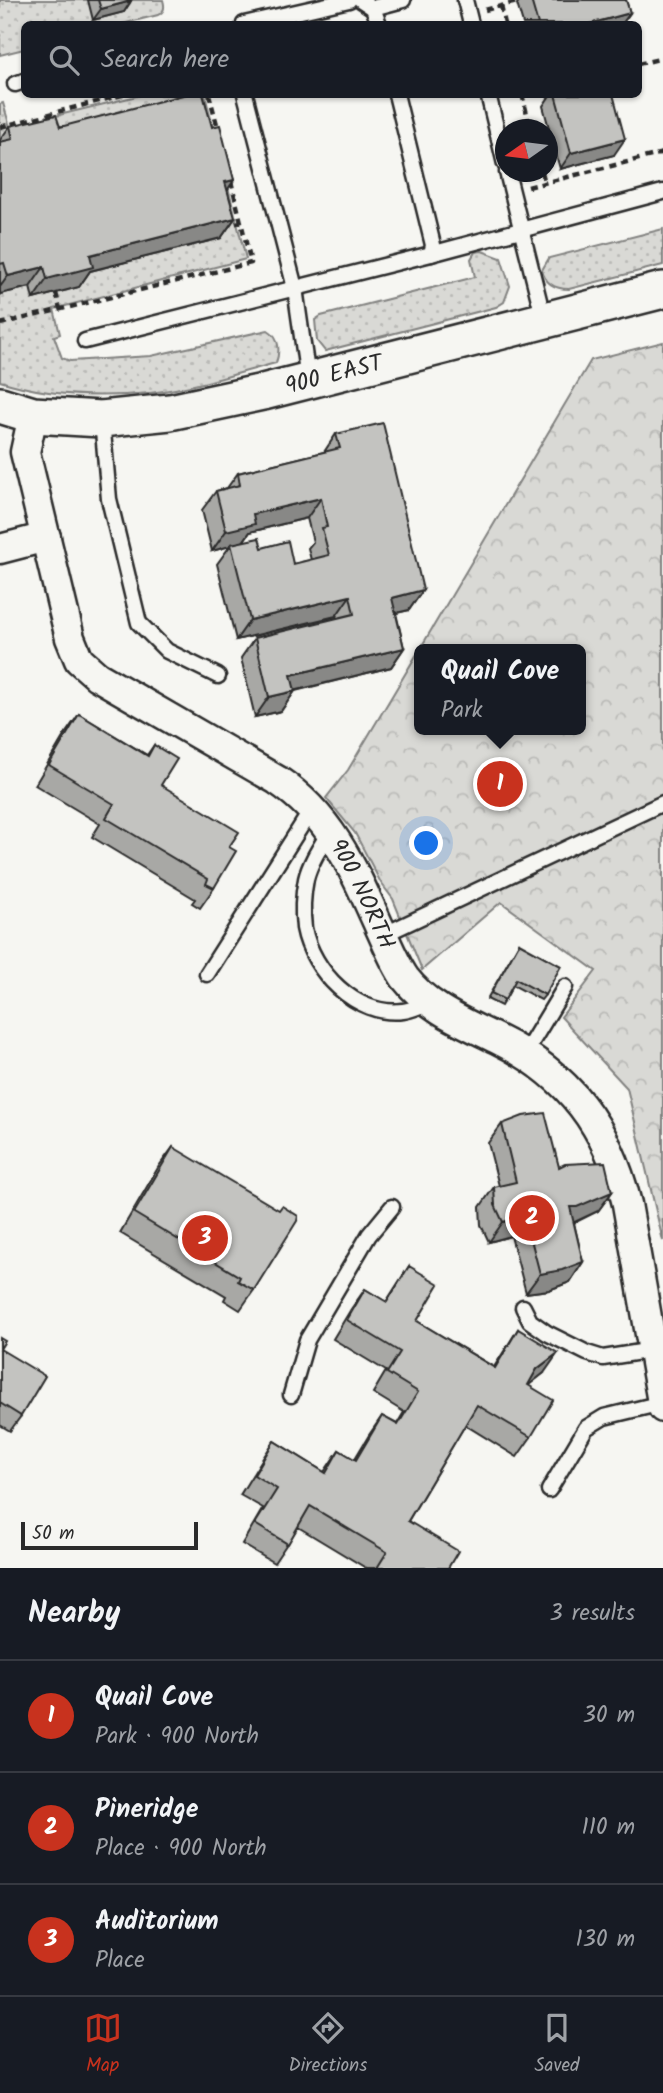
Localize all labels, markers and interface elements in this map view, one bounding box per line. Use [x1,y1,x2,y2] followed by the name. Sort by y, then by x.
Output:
[21,21,642,98] search box
[101,39,229,81] text: Search here
[45,41,83,79] icon: search
[495,119,558,182] north arrow
[281,344,389,407] street label: 900 EAST
[414,644,586,735] popup
[441,651,559,693] text: Quail Cove
[441,693,483,729] text: Park
[477,758,523,810] pin: 1
[409,826,443,860] your location
[318,831,405,956] street label: 900 NORTH
[509,1192,555,1244] pin: 2
[182,1212,228,1264] pin: 3
[21,1519,198,1551] scale bar
[32,1519,74,1549] text: 50 m
[28,1590,120,1638] text: Nearby
[549,1596,635,1632] text: 3 results
[95,1677,213,1719] text: Quail Cove
[48,1698,54,1734] text: 1
[583,1698,635,1734] text: 30 m
[95,1719,259,1755] text: Park · 900 North
[95,1789,199,1831] text: Pineridge
[44,1810,58,1846] text: 2
[582,1810,635,1846] text: 110 m
[95,1831,267,1867] text: Place · 900 North
[95,1901,218,1943] text: Auditorium
[45,1922,57,1958] text: 3
[576,1922,635,1958] text: 130 m
[95,1943,145,1979] text: Place
[84,2009,122,2081] tab: Map
[289,2009,367,2081] tab: Directions
[534,2009,579,2081] tab: Saved

